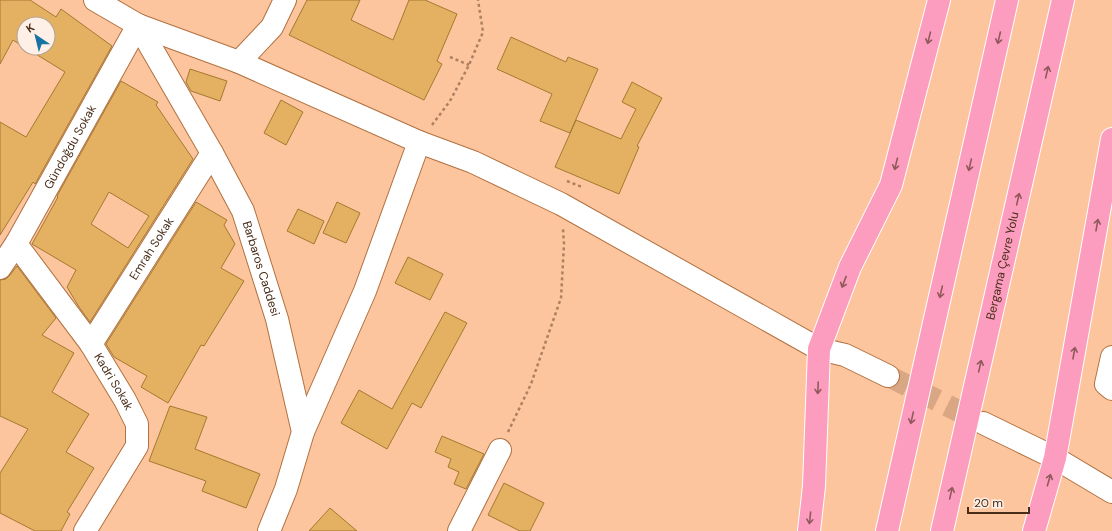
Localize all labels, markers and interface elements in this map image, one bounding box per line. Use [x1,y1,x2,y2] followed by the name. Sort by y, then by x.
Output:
[16,16,56,56] north arrow
[23,20,37,36] text: K
[925,31,932,44] one-way arrow
[994,31,1002,44] one-way arrow
[1044,66,1052,79] one-way arrow
[40,102,100,192] street label: Gündoğdu Sokak
[892,157,900,170] one-way arrow
[966,158,973,171] one-way arrow
[1015,192,1023,205] one-way arrow
[982,210,1023,321] street label: Bergama Çevre Yolu
[126,214,177,283] street label: Emrah Sokak
[239,219,284,318] street label: Barbaros Caddesi
[1093,219,1101,232] one-way arrow
[840,276,848,288] one-way arrow
[937,285,945,298] one-way arrow
[1070,347,1078,360] one-way arrow
[90,350,137,413] street label: Kadri Sokak
[976,360,984,373] one-way arrow
[814,381,822,394] one-way arrow
[908,412,916,425] one-way arrow
[1046,474,1053,487] one-way arrow
[947,487,955,500] one-way arrow
[968,489,1029,515] scale bar
[974,495,1003,511] text: 20 m
[807,511,814,524] one-way arrow

